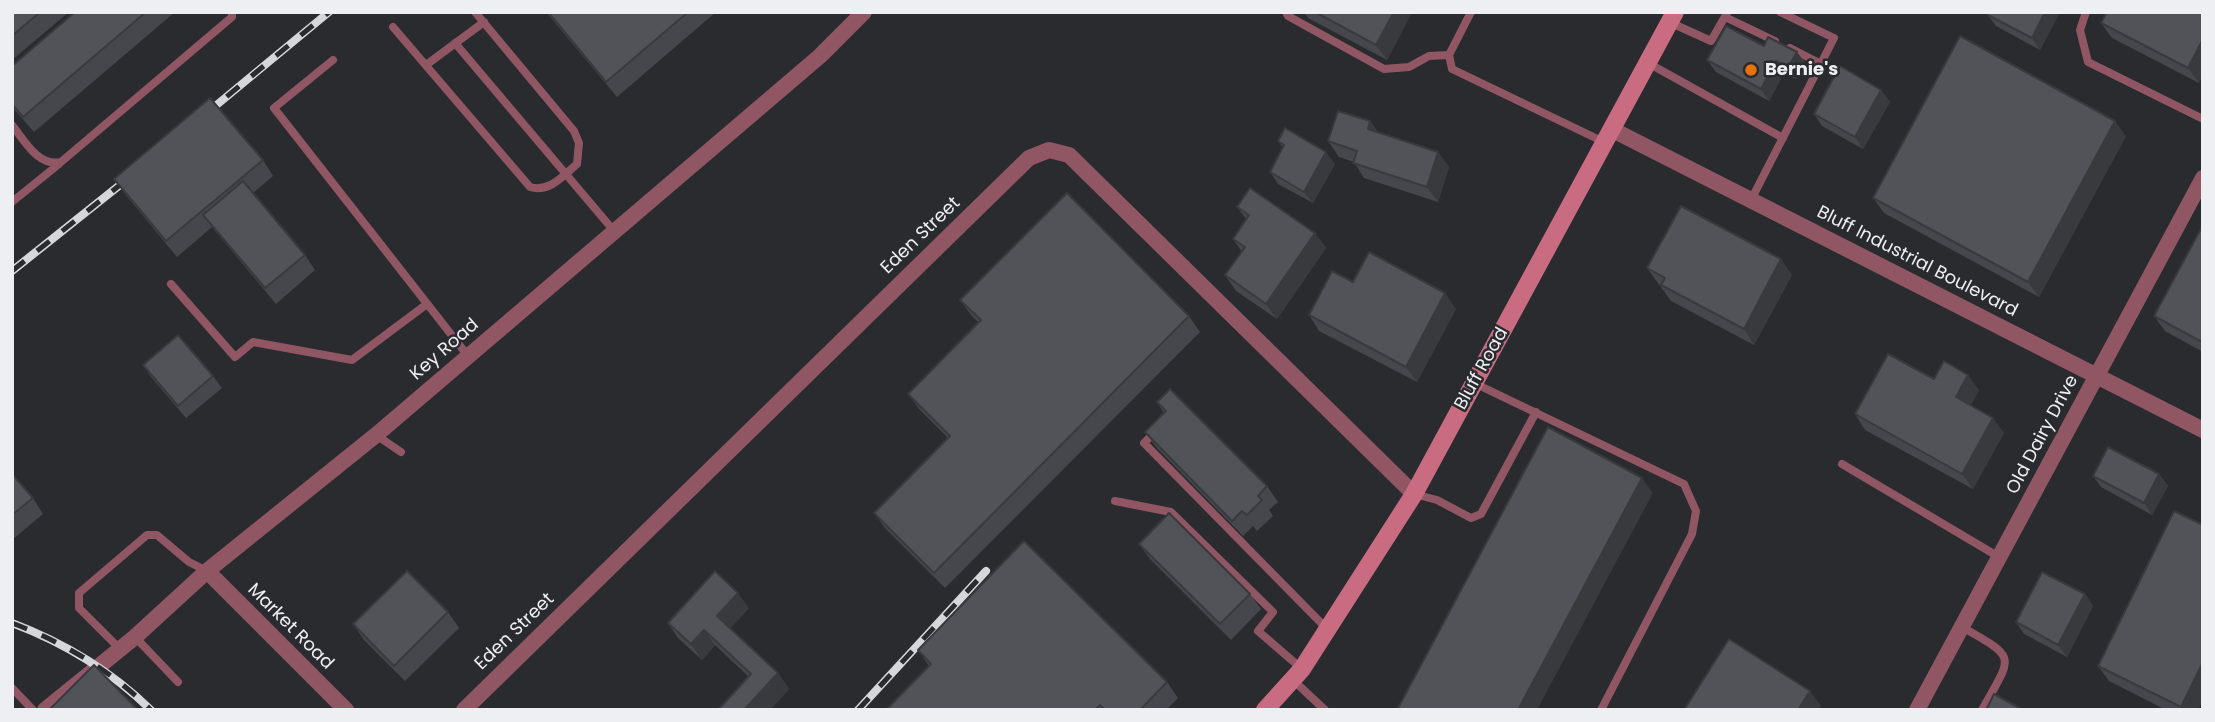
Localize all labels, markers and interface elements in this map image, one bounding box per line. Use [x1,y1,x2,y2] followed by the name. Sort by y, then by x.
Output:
[1765,59,1838,81] place label: Bernie's
[1743,62,1759,78] marker: Bernie's
[877,193,965,279] street label: Eden Street
[1813,202,2021,322] street label: Bluff Industrial Boulevard
[406,314,484,386] street label: Key Road
[1451,324,1513,414] street label: Bluff Road
[2003,372,2083,498] street label: Old Dairy Drive
[242,579,338,675] street label: Market Road
[471,589,559,675] street label: Eden Street

